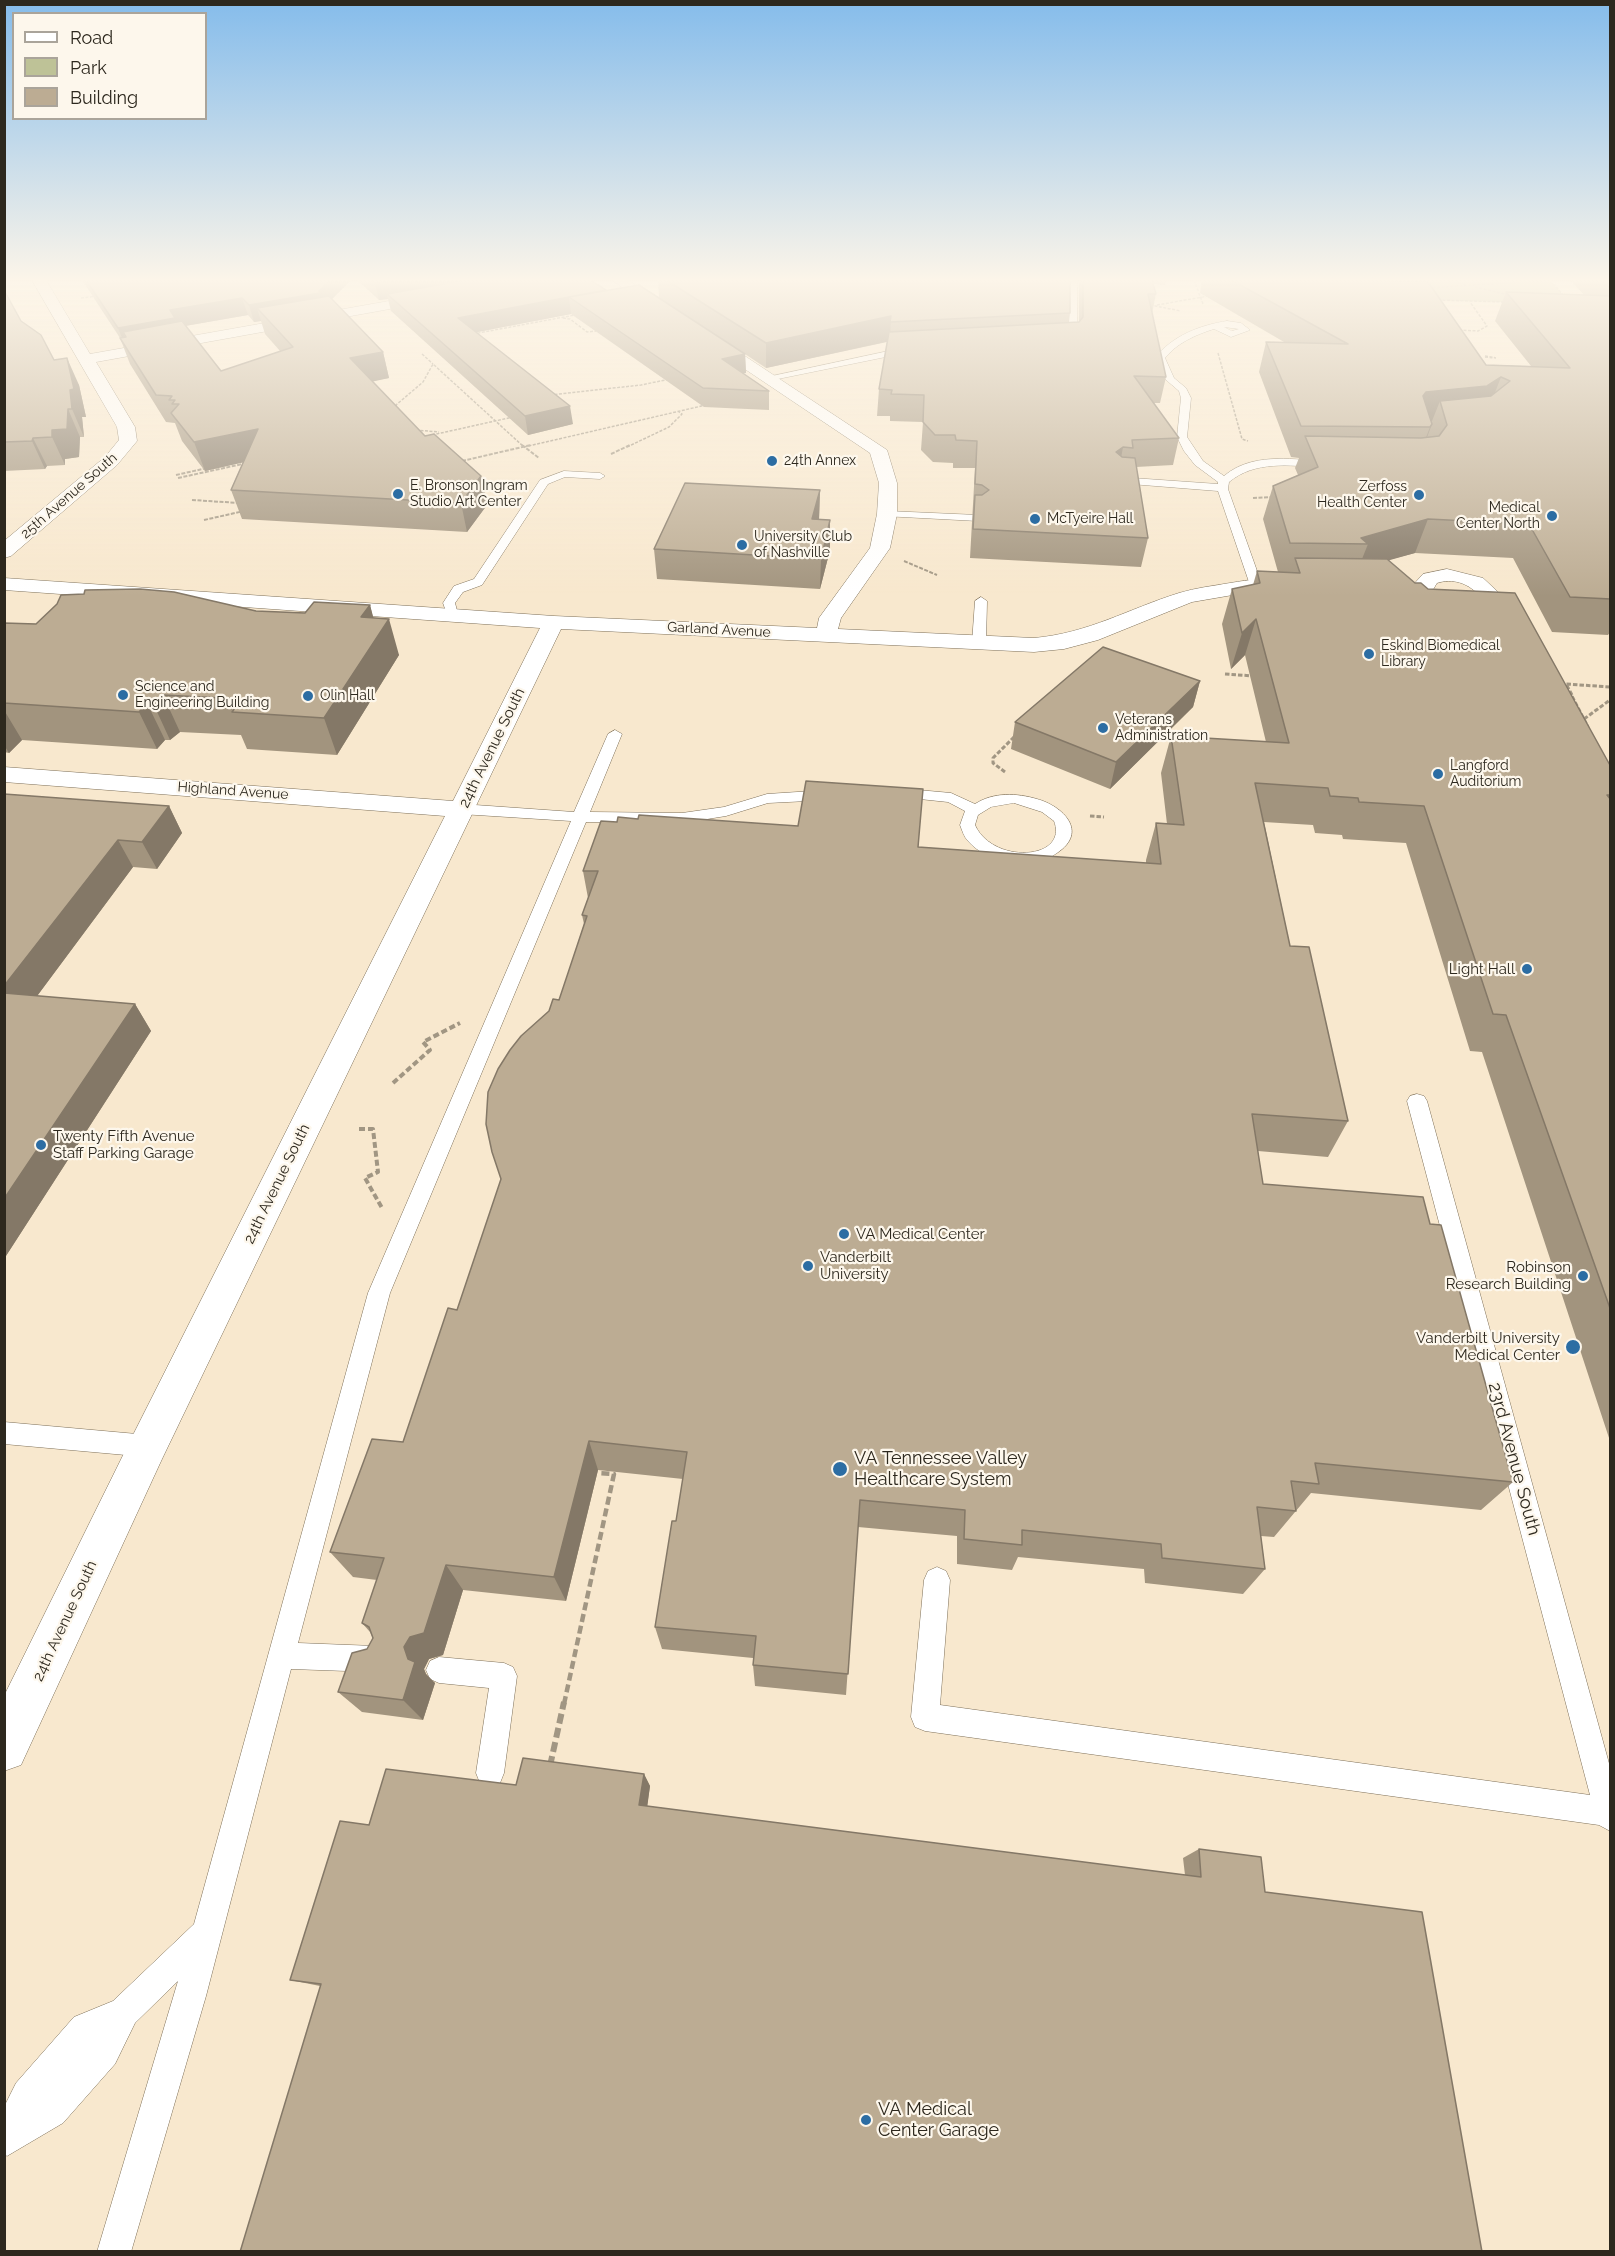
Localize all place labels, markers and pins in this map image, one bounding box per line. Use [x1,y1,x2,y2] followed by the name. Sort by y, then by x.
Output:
[784,453,856,469] place label: 24th Annex
[765,454,779,468] marker: 24th Annex
[410,478,528,510] place label: E. Bronson Ingram Studio Art Center
[1317,479,1407,512] place label: Zerfoss Health Center
[391,487,405,501] marker: E. Bronson Ingram Studio Art Center
[1412,488,1426,502] marker: Zerfoss Health Center
[1456,500,1540,532] place label: Medical Center North
[1545,509,1559,523] marker: Medical Center North
[1047,511,1133,527] place label: McTyeire Hall
[1028,512,1042,526] marker: McTyeire Hall
[754,529,852,562] place label: University Club of Nashville
[735,538,749,552] marker: University Club of Nashville
[1381,638,1500,670] place label: Eskind Biomedical Library
[1362,647,1376,661] marker: Eskind Biomedical Library
[135,679,269,712] place label: Science and Engineering Building
[116,688,130,702] marker: Science and Engineering Building
[320,688,375,704] place label: Olin Hall
[301,689,315,703] marker: Olin Hall
[1115,712,1208,744] place label: Veterans Administration
[1096,721,1110,735] marker: Veterans Administration
[1450,758,1521,790] place label: Langford Auditorium
[1431,767,1445,781] marker: Langford Auditorium
[1449,960,1515,978] place label: Light Hall
[1520,962,1534,976] marker: Light Hall
[53,1127,195,1162] place label: Twenty Fifth Avenue Staff Parking Garage
[34,1138,48,1152] marker: Twenty Fifth Avenue Staff Parking Garage
[856,1225,985,1243] place label: VA Medical Center
[837,1227,851,1241] marker: VA Medical Center
[820,1248,891,1283] place label: Vanderbilt University
[1446,1258,1571,1293] place label: Robinson Research Building
[801,1259,815,1273] marker: Vanderbilt University
[1576,1269,1590,1283] marker: Robinson Research Building
[1416,1329,1560,1364] place label: Vanderbilt University Medical Center
[1564,1338,1582,1356] marker: Vanderbilt University Medical Center
[854,1448,1027,1490] place label: VA Tennessee Valley Healthcare System
[831,1460,849,1478] marker: VA Tennessee Valley Healthcare System
[878,2099,999,2142] place label: VA Medical Center Garage
[859,2113,873,2127] marker: VA Medical Center Garage

